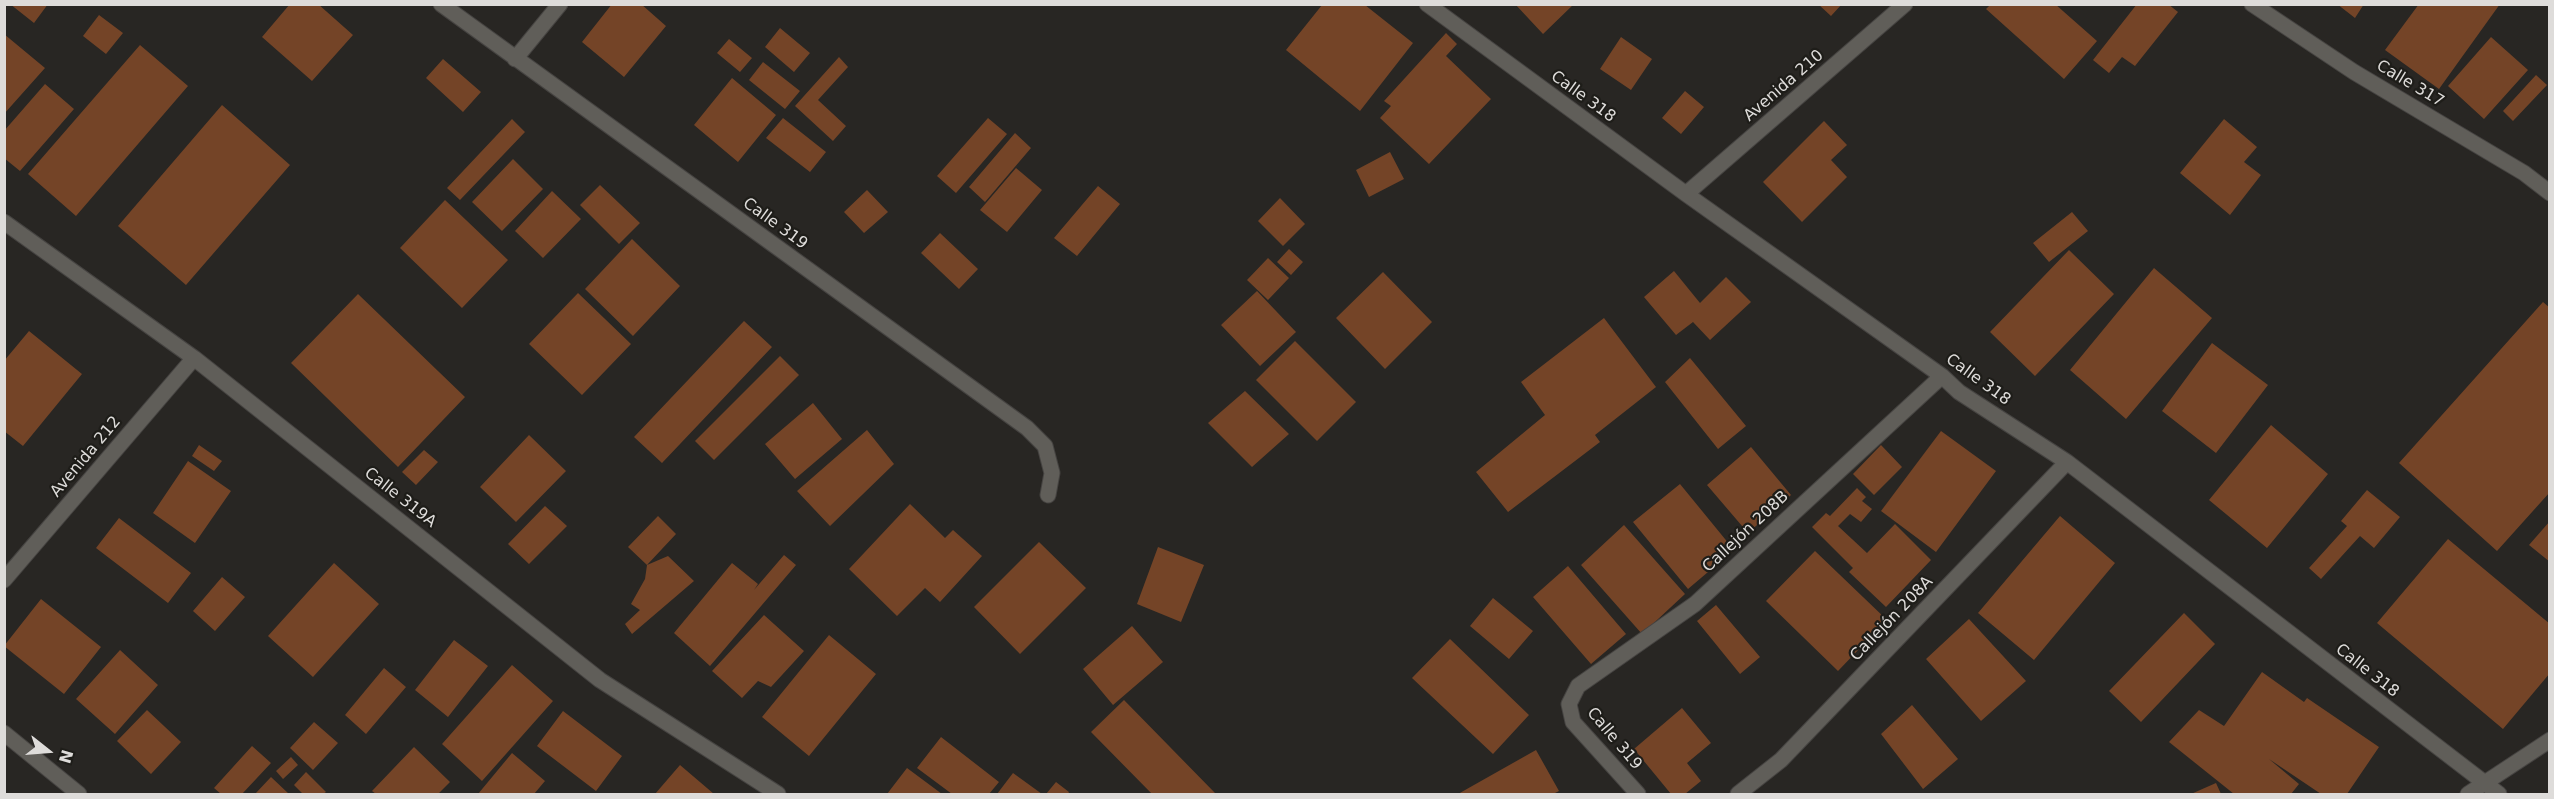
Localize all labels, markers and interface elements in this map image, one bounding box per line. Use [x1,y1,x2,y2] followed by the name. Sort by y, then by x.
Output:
[1740,46,1828,126] street label: Avenida 210
[2373,56,2447,112] street label: Calle 317
[1547,67,1619,127] street label: Calle 318
[739,194,811,254] street label: Calle 319
[1942,350,2014,410] street label: Calle 318
[47,413,125,501] street label: Avenida 212
[360,464,440,532] street label: Calle 319A
[1699,487,1793,577] street label: Callejón 208B
[1847,573,1937,665] street label: Callejón 208A
[2331,640,2403,702] street label: Calle 318
[1582,704,1646,774] street label: Calle 319
[18,721,78,781] north arrow
[55,747,77,766] text: N

